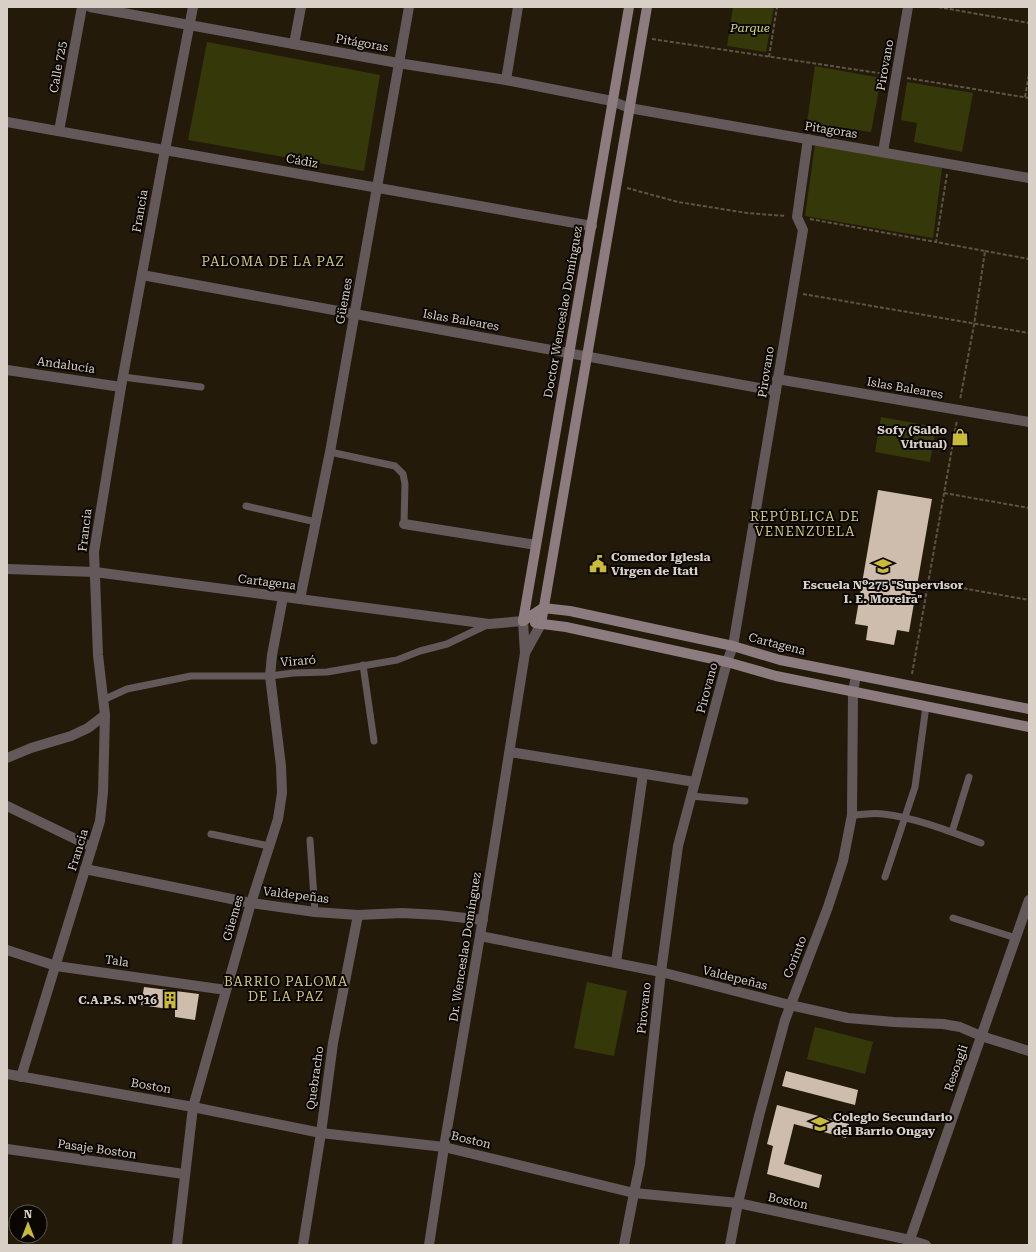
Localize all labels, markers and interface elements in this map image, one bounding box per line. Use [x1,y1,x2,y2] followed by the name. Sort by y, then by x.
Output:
[729,21,770,35] park label: Parque
[334,31,390,55] street label: Pitágoras
[874,38,896,92] street label: Pirovano
[47,40,69,94] street label: Calle 725
[804,119,859,141] street label: Pitagoras
[285,151,319,171] street label: Cádiz
[129,188,151,233] street label: Francia
[541,225,585,399] street label: Doctor Wenceslao Domínguez
[201,254,345,269] district label: PALOMA DE LA PAZ
[333,276,355,325] street label: Güemes
[422,306,501,334] street label: Islas Baleares
[755,345,777,399] street label: Pirovano
[36,354,96,376] street label: Andalucía
[866,374,945,402] street label: Islas Baleares
[877,423,947,451] place label: Sofy (Saldo Virtual)
[950,427,970,447] shop icon: Sofy (Saldo Virtual)
[75,507,95,552] street label: Francia
[750,508,860,539] district label: REPÚBLICA DE VENENZUELA
[611,550,711,578] place label: Comedor Iglesia Virgen de Itati
[588,554,608,574] public building icon: Comedor Iglesia Virgen de Itati
[873,556,893,576] school or university icon: Escuela Nº275 "Supervisor I. E. Moreira"
[237,571,297,593] street label: Cartagena
[803,578,964,606] place label: Escuela Nº275 "Supervisor I. E. Moreira"
[747,630,808,658] street label: Cartagena
[280,653,316,669] street label: Viraró
[694,661,720,715] street label: Pirovano
[65,827,91,873] street label: Francia
[446,871,484,1023] street label: Dr. Wenceslao Domínguez
[262,884,330,906] street label: Valdepeñas
[220,893,246,942] street label: Güemes
[781,934,809,980] street label: Corinto
[104,952,130,970] street label: Tala
[701,963,769,993] street label: Valdepeñas
[224,974,348,1004] district label: BARRIO PALOMA DE LA PAZ
[634,981,654,1035] street label: Pirovano
[160,990,180,1010] building icon: C.A.P.S. Nº16
[78,993,157,1007] place label: C.A.P.S. Nº16
[941,1043,971,1093] street label: Resoagli
[304,1045,326,1111] street label: Quebracho
[130,1076,172,1096] street label: Boston
[833,1110,953,1138] place label: Colegio Secundario del Barrio Ongay
[810,1114,830,1134] school or university icon: Colegio Secundario del Barrio Ongay
[450,1129,493,1151] street label: Boston
[56,1137,138,1162] street label: Pasaje Boston
[767,1190,810,1212] street label: Boston
[8,1204,48,1244] north arrow
[24,1208,33,1221] text: N

